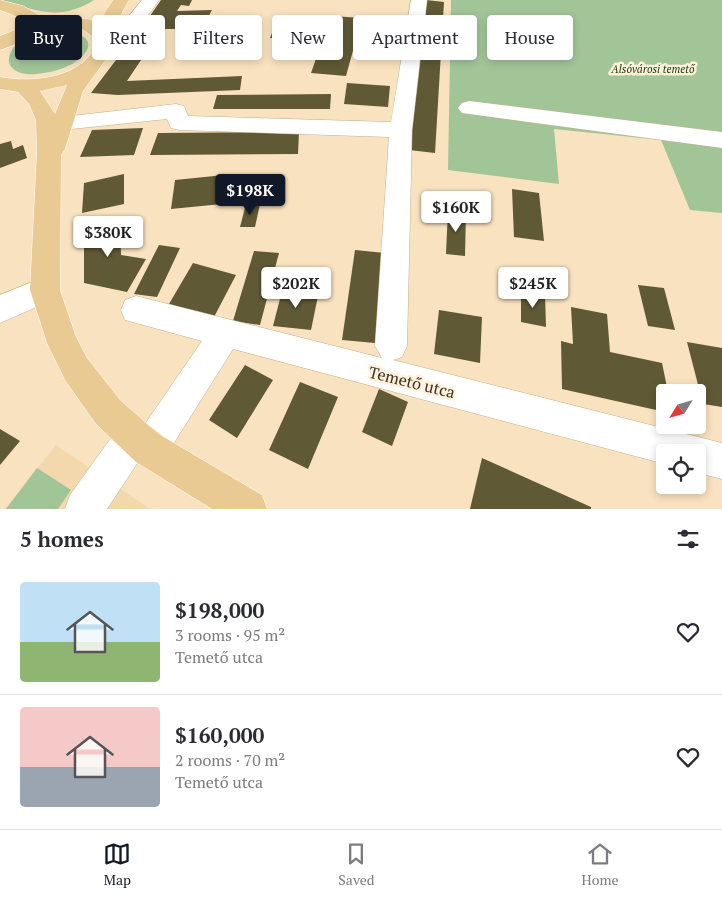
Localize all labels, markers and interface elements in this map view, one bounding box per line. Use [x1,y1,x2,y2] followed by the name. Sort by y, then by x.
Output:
[15,15,82,60] chip: Buy
[92,15,165,60] chip: Rent
[175,15,262,60] chip: Filters
[272,15,343,60] chip: New
[353,15,477,60] chip: Apartment
[487,15,573,60] chip: House
[610,62,696,76] park label: Alsóvárosi temető
[215,174,285,216] pin: $198K
[226,179,274,201] text: $198K
[421,190,491,233] pin: $160K
[432,196,480,218] text: $160K
[73,216,143,258] pin: $380K
[84,221,132,243] text: $380K
[261,266,331,309] pin: $202K
[498,266,568,309] pin: $245K
[272,272,320,294] text: $202K
[509,272,557,294] text: $245K
[367,361,457,403] street label: Temető utca
[656,384,706,434] north arrow
[656,384,706,494] map controls
[656,444,706,494] button: locate
[20,525,104,553] text: 5 homes
[674,525,702,553] icon: filters
[175,596,264,624] text: $198,000
[60,602,120,662] icon: home
[674,618,702,646] icon: heart
[175,624,285,646] text: 3 rooms · 95 m²
[175,646,263,668] text: Temető utca
[175,721,264,749] text: $160,000
[60,727,120,787] icon: home
[674,743,702,771] icon: heart
[175,749,285,771] text: 2 rooms · 70 m²
[175,771,263,793] text: Temető utca
[103,840,131,889] tab: Map
[338,840,375,889] tab: Saved
[581,840,619,889] tab: Home

